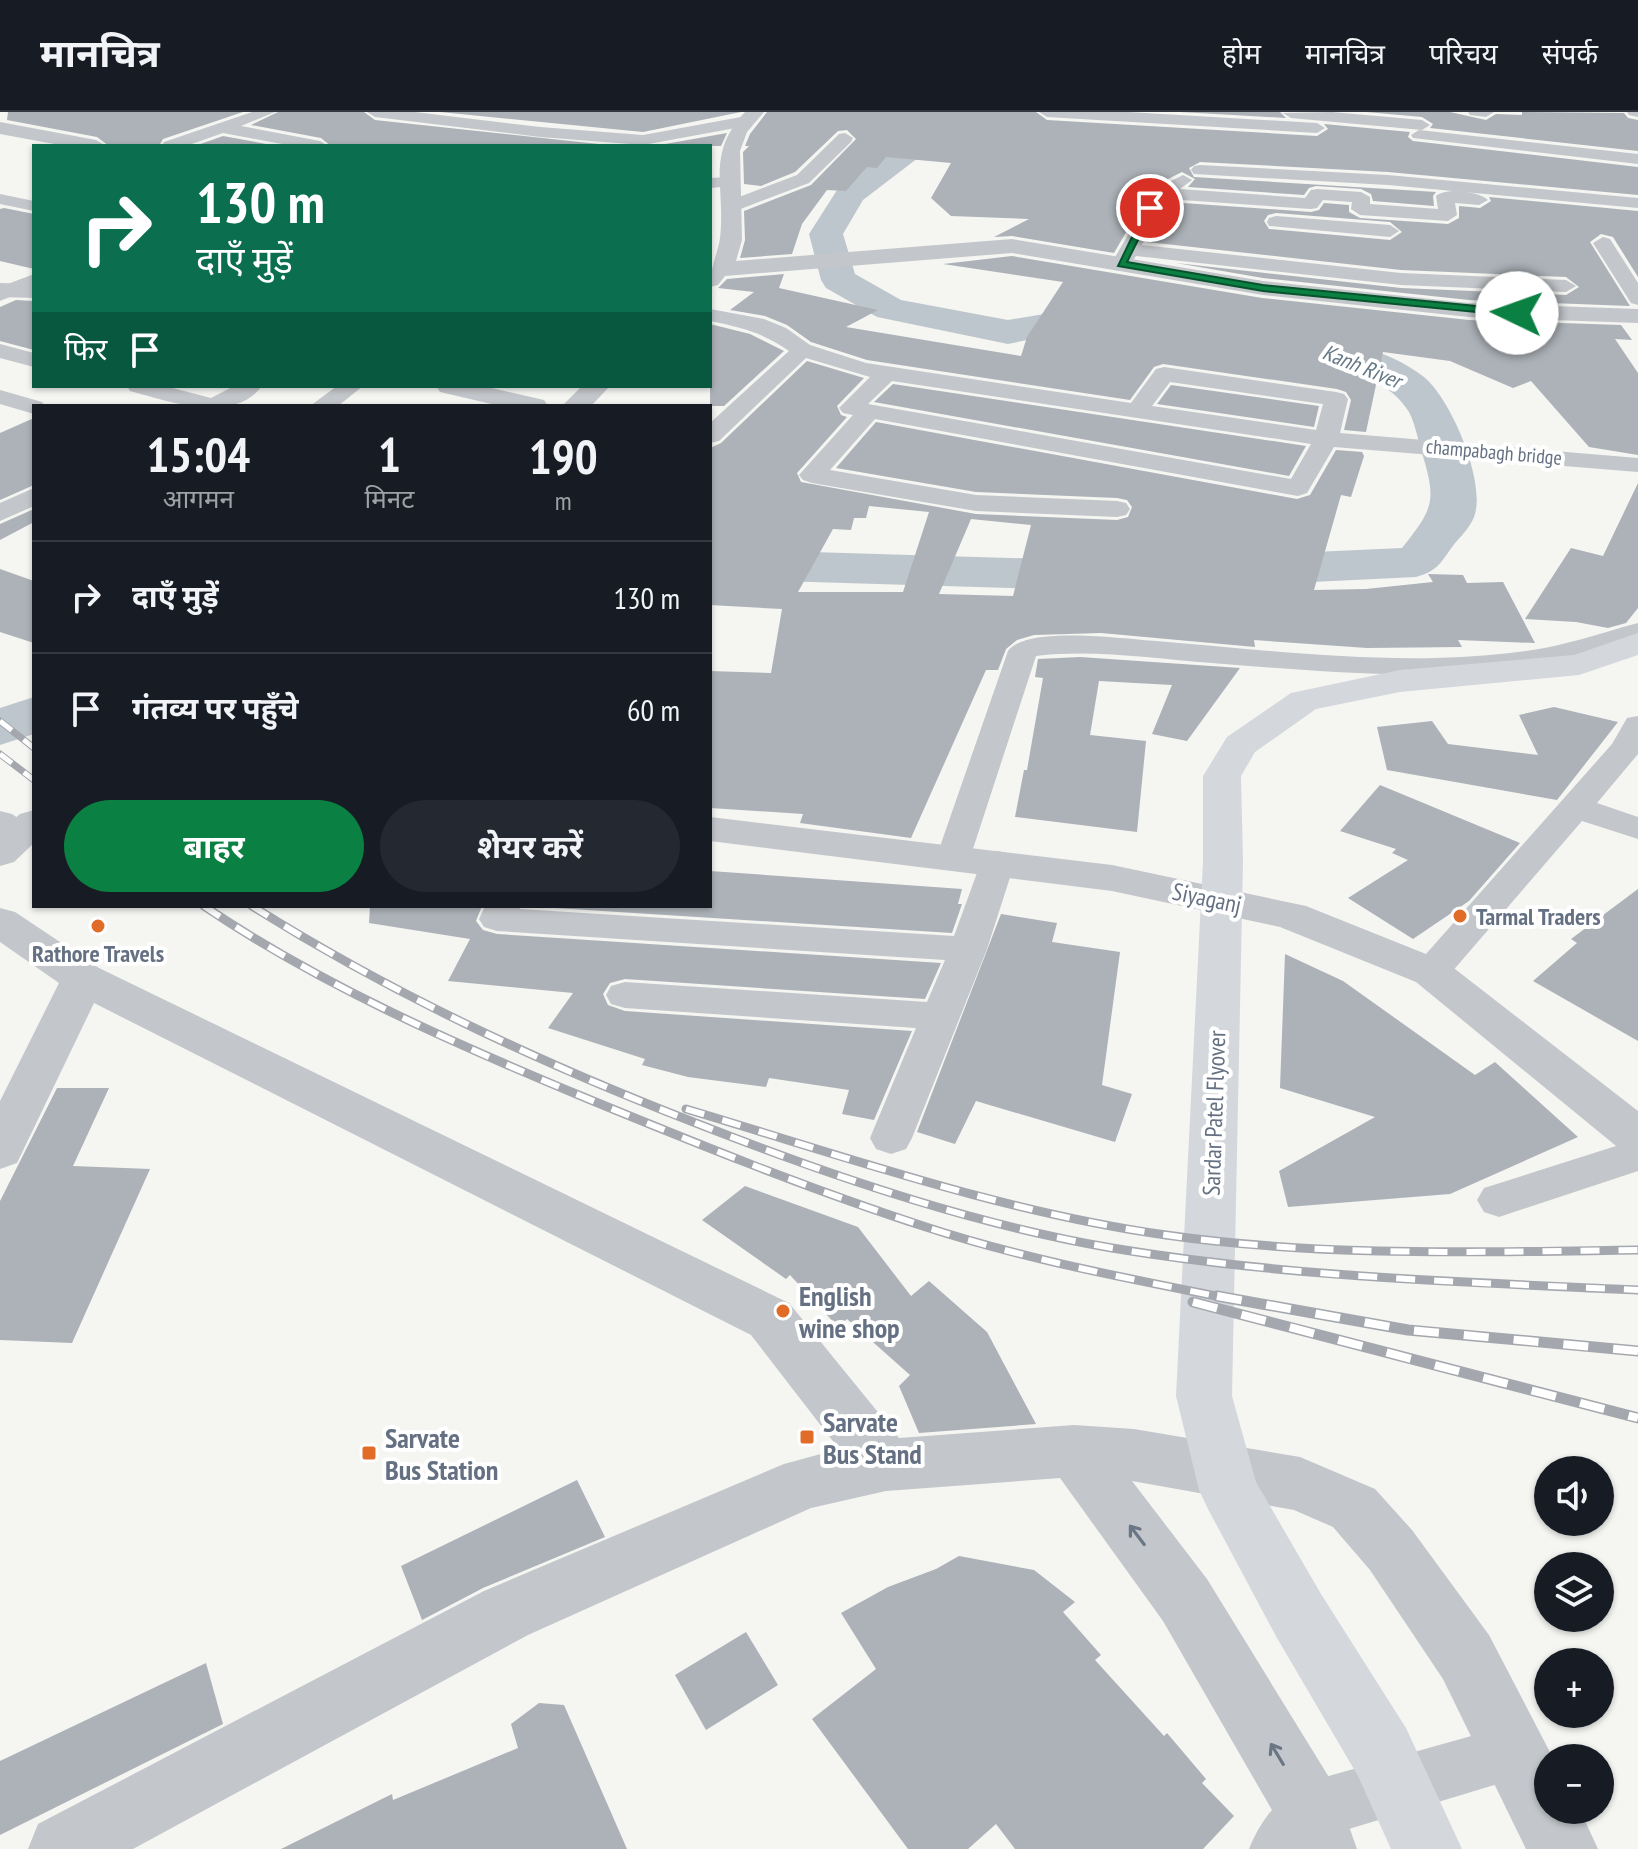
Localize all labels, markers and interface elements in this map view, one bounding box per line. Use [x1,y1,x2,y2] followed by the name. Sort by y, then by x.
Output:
[40,28,160,77] text: मानचित्र
[1222,35,1261,72] text: होम
[1305,35,1385,72] text: मानचित्र
[1429,35,1498,72] text: परिचय
[1542,35,1598,72] text: संपर्क
[196,166,325,238] text: 130 m
[1116,174,1184,242] pin
[64,176,168,280] icon: right
[1128,186,1172,230] icon: arrive
[196,236,293,283] text: दाएँ मुड़ें
[1475,271,1559,355] position arrow
[123,328,167,372] icon: arrive
[64,329,107,368] text: फिर
[1319,338,1408,395] water label: Kanh River
[146,423,250,485] text: 15:04
[378,423,401,485] text: 1
[529,425,598,487] text: 190
[1425,433,1563,471] street label: champabagh bridge
[163,482,234,515] text: आगमन
[365,482,414,515] text: मिनट
[555,484,572,517] text: m
[64,575,108,619] icon: right
[132,576,219,615] text: दाएँ मुड़ें
[614,578,680,617] text: 130 m
[64,687,108,731] icon: arrive
[132,688,299,727] text: गंतव्य पर पहुँचे
[627,690,680,729] text: 60 m
[64,800,364,892] button: बाहर
[380,800,680,892] button: शेयर करें
[1170,876,1244,920] street label: Siyaganj
[1476,901,1601,932] place label: Tarmal Traders
[1451,907,1469,925] marker: Tarmal Traders
[89,917,107,935] marker: Rathore Travels
[32,938,164,969] place label: Rathore Travels
[1196,1029,1232,1196] street label: Sardar Patel Flyover
[798,1277,900,1346] place label: English wine shop
[774,1302,792,1320] marker: English wine shop
[823,1403,922,1472] place label: Sarvate Bus Stand
[385,1419,498,1488] place label: Sarvate Bus Station
[798,1428,816,1446] marker: Sarvate Bus Stand
[360,1444,378,1462] marker: Sarvate Bus Station
[1534,1456,1614,1824] map controls
[1534,1456,1614,1536] button: sound
[1129,1525,1146,1546] one-way arrow
[1534,1552,1614,1632] button: layers
[1534,1648,1614,1728] button: +
[1269,1743,1285,1766] one-way arrow
[1534,1744,1614,1824] button: −

